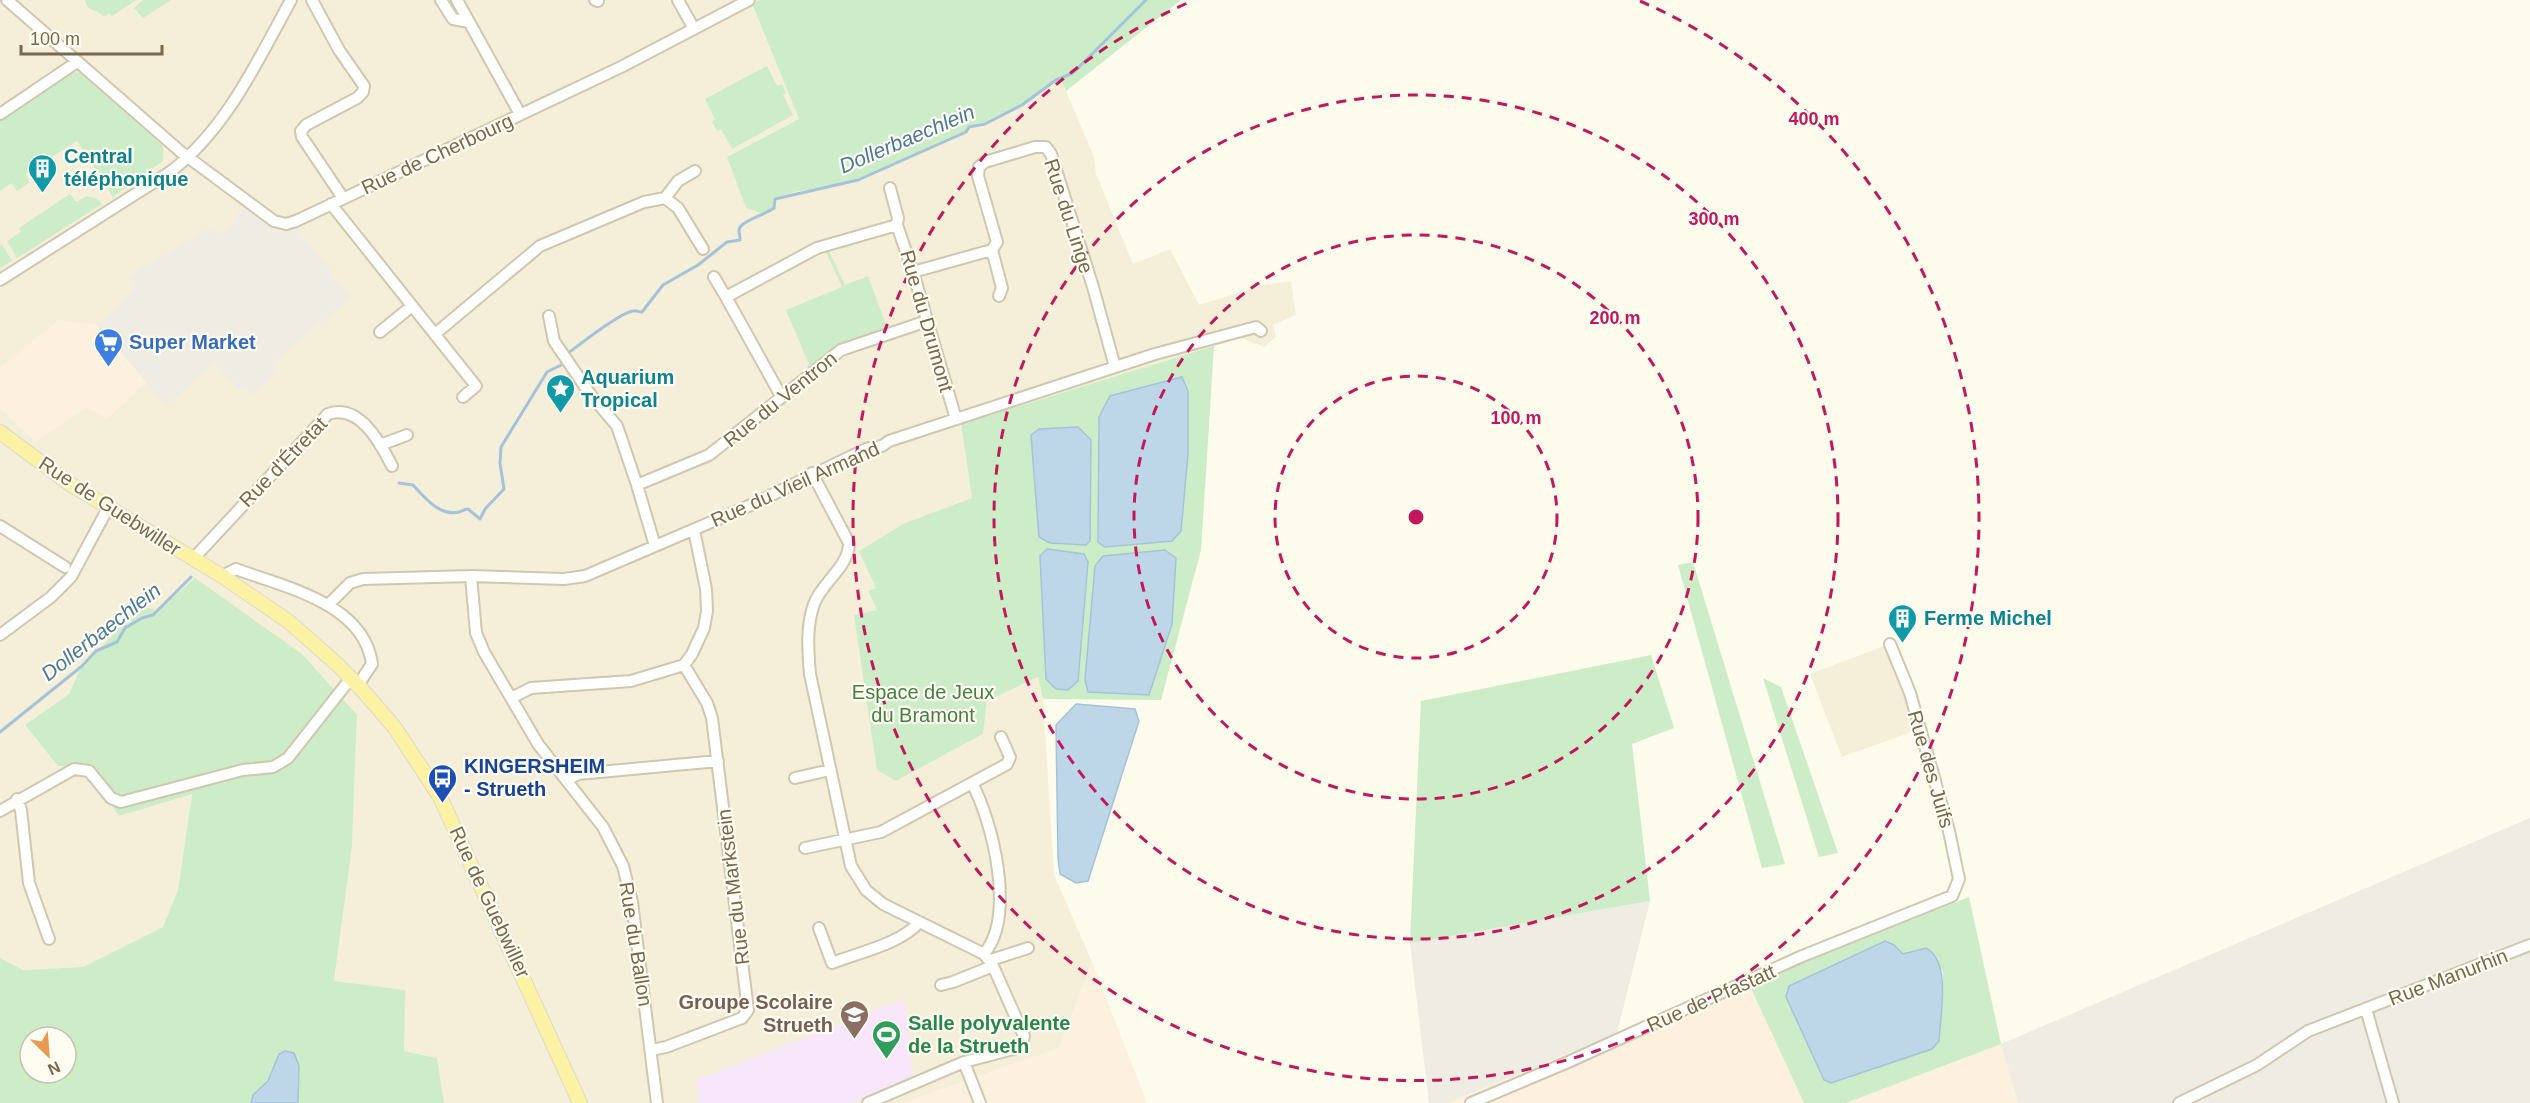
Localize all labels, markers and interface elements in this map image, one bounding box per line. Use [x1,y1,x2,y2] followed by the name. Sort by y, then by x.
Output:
[21,18,162,56] scale bar
[30,29,80,49] text: 100 m
[836,100,978,177] water label: Dollerbaechlein
[358,109,516,199] street label: Rue de Cherbourg
[1788,109,1840,129] text: 400 m
[64,145,188,190] place label: Central téléphonique
[27,152,59,194] building icon: Central téléphonique
[1040,156,1098,276] street label: Rue du Linge
[1688,209,1740,229] text: 300 m
[896,247,958,395] street label: Rue du Drumont
[1589,308,1641,328] text: 200 m
[92,326,124,368] supermarket icon: Super Market
[129,331,256,353] place label: Super Market
[719,347,841,451] street label: Rue du Ventron
[581,366,674,411] place label: Aquarium Tropical
[544,372,576,414] place icon: Aquarium Tropical
[1490,408,1542,428] text: 100 m
[235,412,332,511] street label: Rue d'Étretat
[707,437,883,531] street label: Rue du Vieil Armand
[35,452,185,560] street label: Rue de Guebwiller
[1406,507,1426,527] centre of rings
[37,578,165,685] water label: Dollerbaechlein
[1887,602,1919,644] building icon: Ferme Michel
[1924,607,2052,629] place label: Ferme Michel
[852,681,994,726] park label: Espace de Jeux du Bramont
[1904,708,1958,830] street label: Rue des Juifs
[464,755,605,800] place label: KINGERSHEIM - Strueth
[427,762,459,804] bus stop icon: KINGERSHEIM - Strueth
[713,808,753,966] street label: Rue du Markstein
[445,823,535,982] street label: Rue de Guebwiller
[615,880,657,1008] street label: Rue du Ballon
[2385,944,2511,1010] street label: Rue Manurhin
[1644,960,1779,1036] street label: Rue de Pfastatt
[679,991,833,1036] place label: Groupe Scolaire Strueth
[838,998,870,1040] school or university icon: Groupe Scolaire Strueth
[908,1012,1070,1057] place label: Salle polyvalente de la Strueth
[871,1018,903,1060] sports icon: Salle polyvalente de la Strueth
[18,1025,78,1085] north arrow
[45,1058,63,1078] text: N

